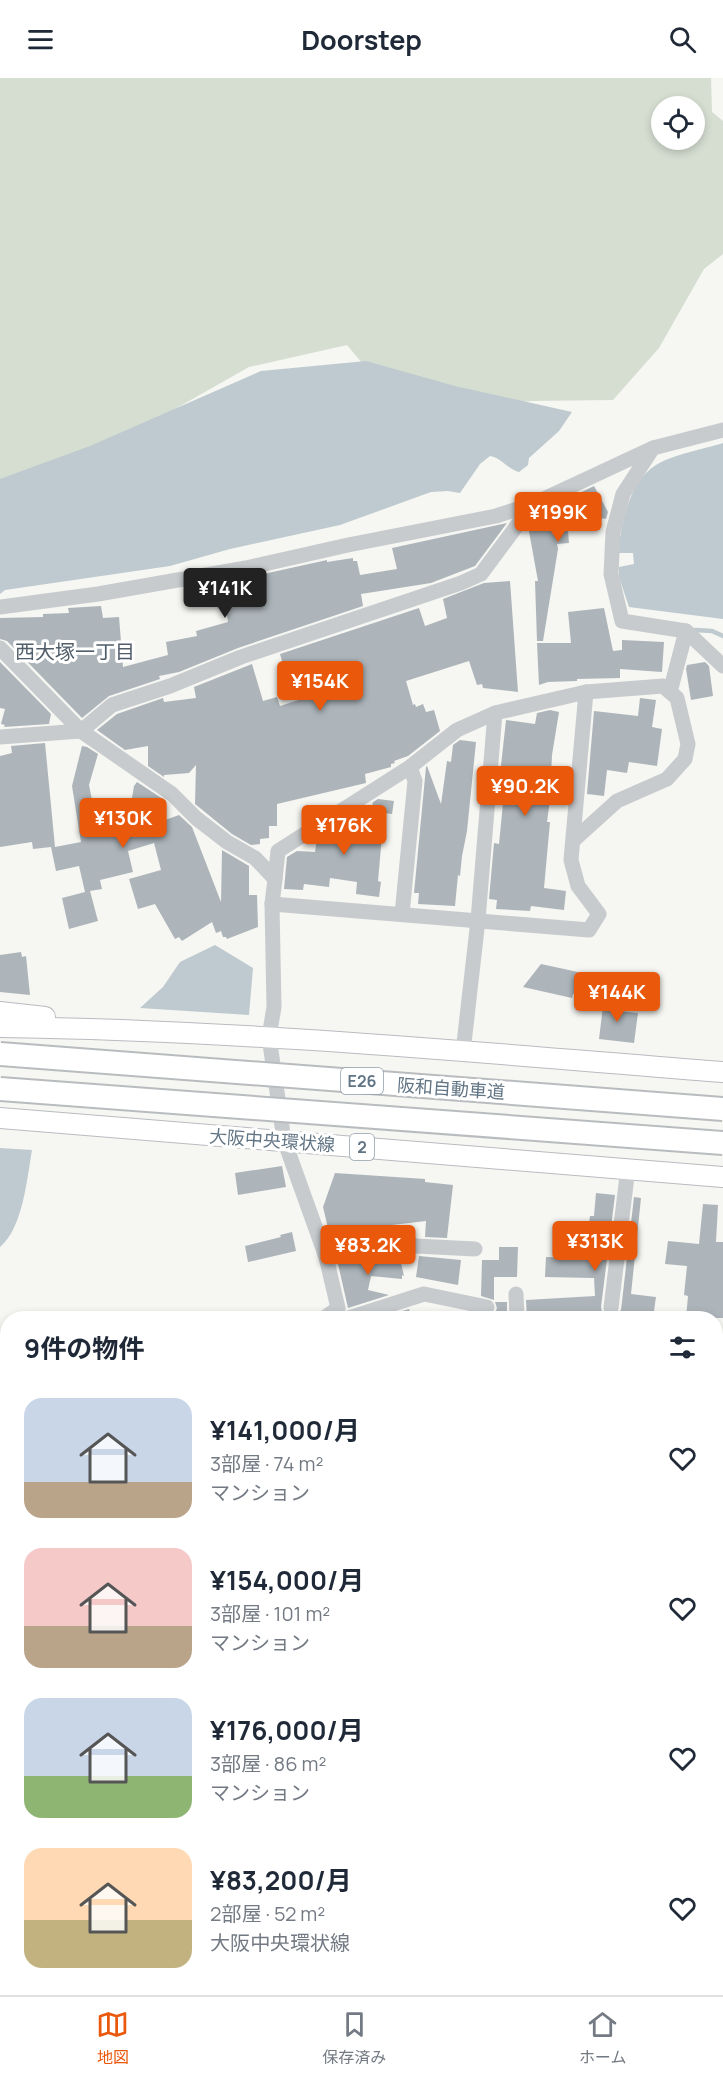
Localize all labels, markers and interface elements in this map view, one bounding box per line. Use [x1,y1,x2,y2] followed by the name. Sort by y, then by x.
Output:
[301,21,422,58] text: Doorstep
[24,23,57,56] icon: menu
[666,23,699,56] icon: search
[651,96,705,150] map controls
[651,96,705,150] button: locate
[516,492,600,543] pin: ¥199K
[529,498,587,525] text: ¥199K
[183,568,267,619] pin: ¥141K
[198,574,252,601] text: ¥141K
[15,638,135,665] district label: 西大塚一丁目
[278,661,362,712] pin: ¥154K
[291,667,349,694] text: ¥154K
[476,766,574,817] pin: ¥90.2K
[491,772,559,799] text: ¥90.2K
[81,798,165,849] pin: ¥130K
[94,804,152,831] text: ¥130K
[302,805,386,856] pin: ¥176K
[315,811,373,838] text: ¥176K
[575,972,659,1023] pin: ¥144K
[588,978,646,1005] text: ¥144K
[341,1068,383,1094] road number: E26
[396,1072,506,1104] street label: 阪和自動車道
[208,1124,336,1156] street label: 大阪中央環状線
[350,1134,374,1160] road number: 2
[553,1221,637,1272] pin: ¥313K
[319,1225,417,1276] pin: ¥83.2K
[566,1227,624,1254] text: ¥313K
[334,1231,402,1258] text: ¥83.2K
[24,1330,144,1366] text: 9件の物件
[666,1331,699,1364] icon: filters
[210,1412,360,1448] text: ¥141,000/月
[72,1422,144,1494] icon: home
[666,1442,699,1475] icon: heart
[210,1450,324,1477] text: 3部屋 · 74 m²
[210,1479,310,1506] text: マンション
[210,1562,364,1598] text: ¥154,000/月
[72,1572,144,1644] icon: home
[666,1592,699,1625] icon: heart
[210,1600,330,1627] text: 3部屋 · 101 m²
[210,1629,310,1656] text: マンション
[210,1712,364,1748] text: ¥176,000/月
[72,1722,144,1794] icon: home
[666,1742,699,1775] icon: heart
[210,1750,327,1777] text: 3部屋 · 86 m²
[210,1779,310,1806] text: マンション
[210,1862,352,1898] text: ¥83,200/月
[72,1872,144,1944] icon: home
[666,1892,699,1925] icon: heart
[210,1900,325,1927] text: 2部屋 · 52 m²
[210,1929,350,1956] text: 大阪中央環状線
[96,2008,129,2068] tab: 地図
[322,2008,386,2068] tab: 保存済み
[579,2008,627,2068] tab: ホーム

